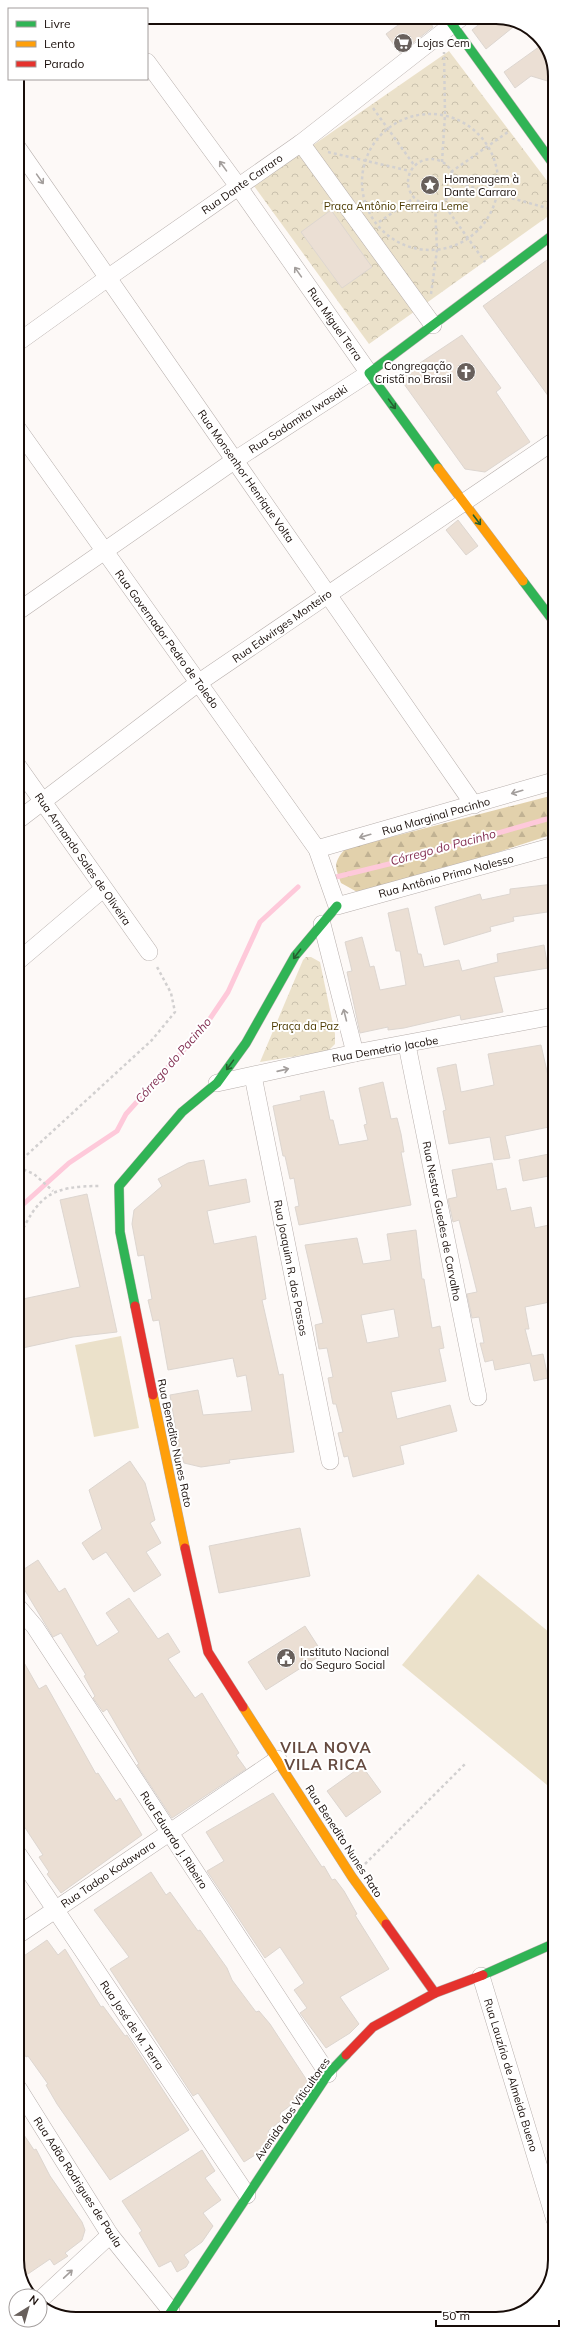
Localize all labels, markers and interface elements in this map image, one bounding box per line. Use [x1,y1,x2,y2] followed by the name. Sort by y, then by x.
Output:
[8,8,148,80] legend
[44,16,71,31] text: Livre
[392,32,414,54] supermarket icon: Lojas Cem
[44,36,75,51] text: Lento
[417,36,470,50] place label: Lojas Cem
[44,56,84,71] text: Parado
[199,151,285,217] street label: Rua Dante Carraro
[219,160,227,171] one-way arrow
[444,172,519,199] place label: Homenagem à Dante Carraro
[36,174,44,185] one-way arrow
[419,174,441,196] place icon: Homenagem à Dante Carraro
[324,199,468,213] park label: Praça Antônio Ferreira Leme
[294,267,302,278] one-way arrow
[305,285,365,363] street label: Rua Miguel Terra
[375,359,452,386] place label: Congregação Cristã no Brasil
[455,361,477,383] church icon: Congregação Cristã no Brasil
[246,382,350,456] street label: Rua Sadamita Iwasaki
[388,399,396,410] one-way arrow
[195,407,297,545] street label: Rua Monsenhor Henrique Volta
[473,515,481,526] one-way arrow
[112,567,222,711] street label: Rua Governador Pedro de Toledo
[230,586,334,666] street label: Rua Edwirges Monteiro
[511,789,524,796] one-way arrow
[32,790,134,928] street label: Rua Armando Sales de Oliveira
[380,794,492,838] street label: Rua Marginal Pacinho
[389,826,498,868] water label: Córrego do Pacinho
[359,833,372,840] one-way arrow
[377,851,515,901] street label: Rua Antônio Primo Nalesso
[293,948,302,959] one-way arrow
[341,1009,349,1022] one-way arrow
[132,1014,214,1106] water label: Córrego do Pacinho
[271,1019,339,1033] park label: Praça da Paz
[331,1033,439,1065] street label: Rua Demetrio Jacobe
[226,1059,234,1070] one-way arrow
[276,1065,289,1073] one-way arrow
[420,1140,464,1302] street label: Rua Nestor Guedes de Carvalho
[271,1199,311,1337] street label: Rua Joaquim R. dos Passos
[155,1377,195,1509] street label: Rua Benedito Nunes Rato
[300,1645,389,1672] place label: Instituto Nacional do Seguro Social
[275,1647,297,1669] public building icon: Instituto Nacional do Seguro Social
[279,1738,372,1774] district label: VILA NOVA VILA RICA
[302,1782,386,1900] street label: Rua Benedito Nunes Rato
[137,1789,211,1891] street label: Rua Eduardo J. Ribeiro
[58,1837,158,1911] street label: Rua Tadao Kodawara
[97,1978,167,2072] street label: Rua José de M. Terra
[481,1997,541,2153] street label: Rua Lauzírio de Almeida Bueno
[251,2055,333,2163] street label: Avenida dos Viticultores
[31,2114,125,2250] street label: Rua Adão Rodrigues de Paula
[63,2269,73,2278] one-way arrow
[8,2288,48,2328] north arrow
[26,2292,42,2308] text: N
[436,2302,559,2328] scale bar
[442,2308,470,2323] text: 50 m

